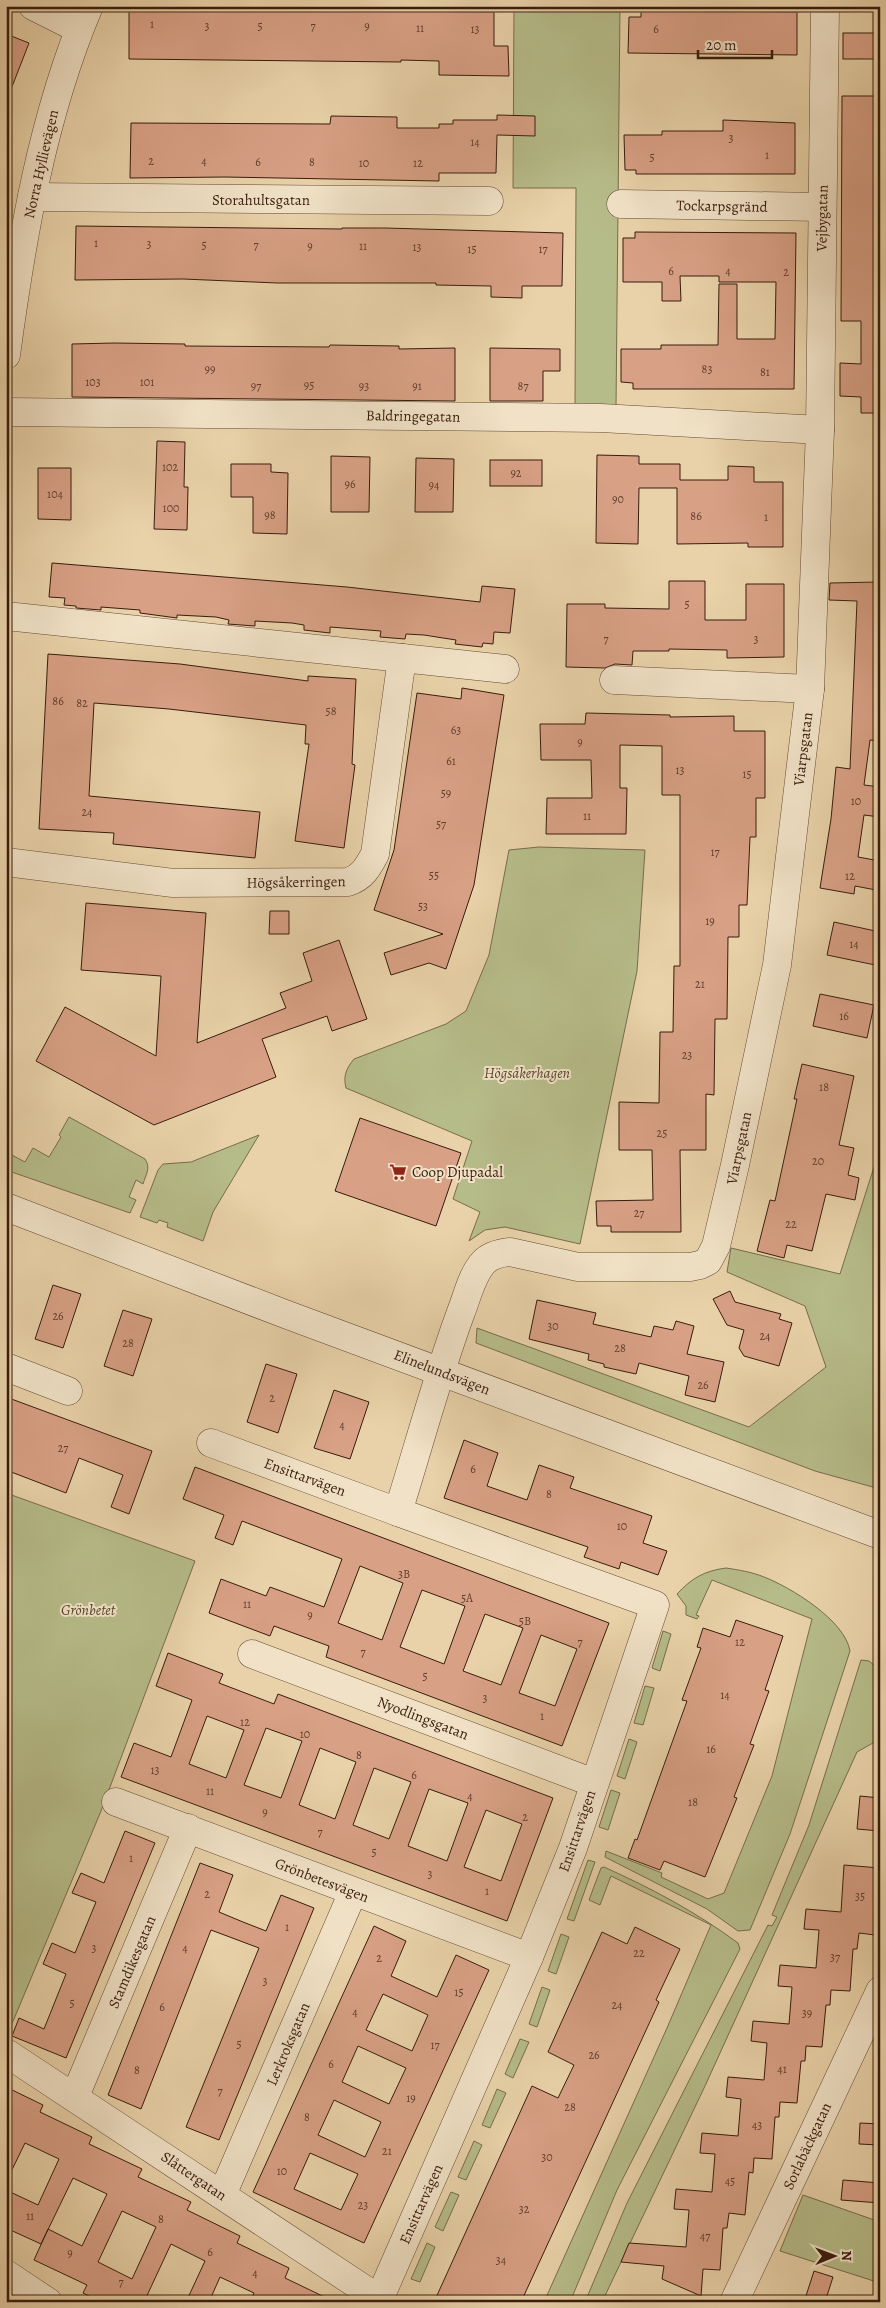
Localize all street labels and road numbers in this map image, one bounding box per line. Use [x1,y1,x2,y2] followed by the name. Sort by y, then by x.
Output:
[19,108,63,220] street label: Norra Hyllievägen
[811,184,833,253] street label: Vejbygatan
[212,190,310,210] street label: Storahultsgatan
[676,195,769,217] street label: Tockarpsgränd
[366,405,460,427] street label: Baldringegatan
[788,711,817,788] street label: Viarpsgatan
[246,871,346,893] street label: Högsåkerringen
[721,1110,756,1187] street label: Viarpsgatan
[391,1344,493,1400] street label: Elinelundsvägen
[261,1453,349,1501] street label: Ensittarvägen
[374,1691,472,1745] street label: Nyodlingsgatan
[554,1787,600,1875] street label: Ensittarvägen
[272,1853,372,1907] street label: Grönbetesvägen
[103,1913,161,2011] street label: Stamdikesgatan
[261,1999,315,2089] street label: Lerkroksgatan
[778,2099,836,2193] street label: Sorlabäckgatan
[157,2147,231,2205] street label: Slåttergatan
[394,2161,448,2247] street label: Ensittarvägen

